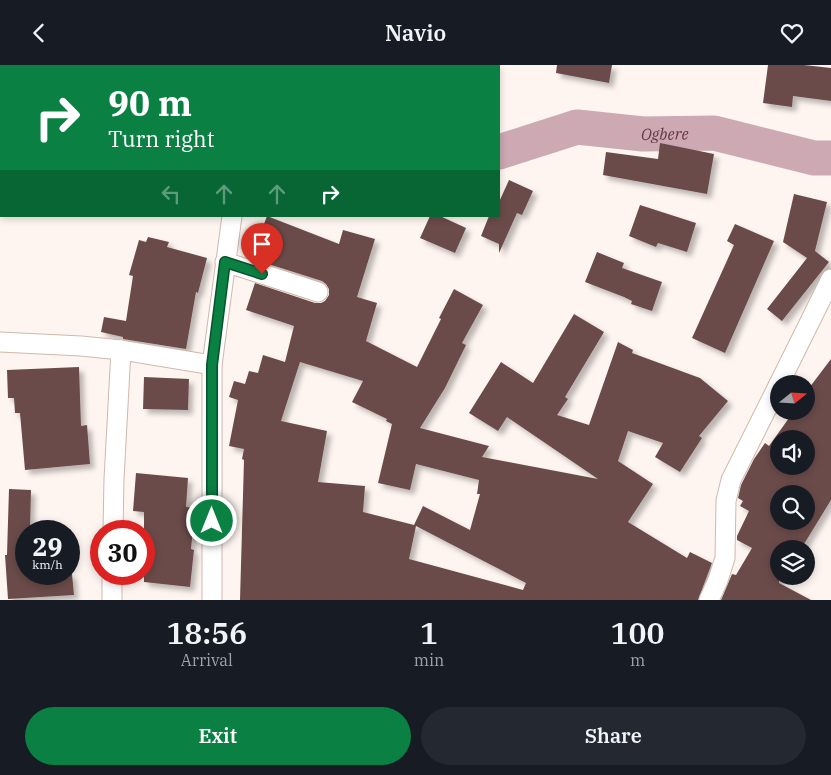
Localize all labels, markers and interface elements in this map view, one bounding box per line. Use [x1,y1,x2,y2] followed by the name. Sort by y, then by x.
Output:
[385,18,446,47] text: Navio
[25,19,53,47] icon: back
[778,19,806,47] icon: heart
[108,80,192,126] text: 90 m
[25,85,90,150] icon: right
[641,123,689,144] water label: Ogbere
[108,124,215,153] text: Turn right
[157,180,185,208] icon: left
[210,180,238,208] icon: ahead
[263,180,291,208] icon: ahead
[316,180,344,208] icon: right
[241,223,283,274] pin
[248,230,276,258] icon: arrive
[770,375,815,420] north arrow
[770,375,815,585] map controls
[770,430,815,475] button: sound
[770,485,815,530] button: search
[185,494,237,546] position arrow
[90,520,155,585] speed limit sign: 30
[32,530,63,563] text: 29
[770,540,815,585] button: layers
[32,557,63,572] text: km/h
[166,613,247,652] text: 18:56
[420,613,438,652] text: 1
[611,613,665,652] text: 100
[181,650,233,670] text: Arrival
[414,650,444,670] text: min
[630,650,645,670] text: m
[25,707,411,765] button: Exit
[421,707,806,765] button: Share

